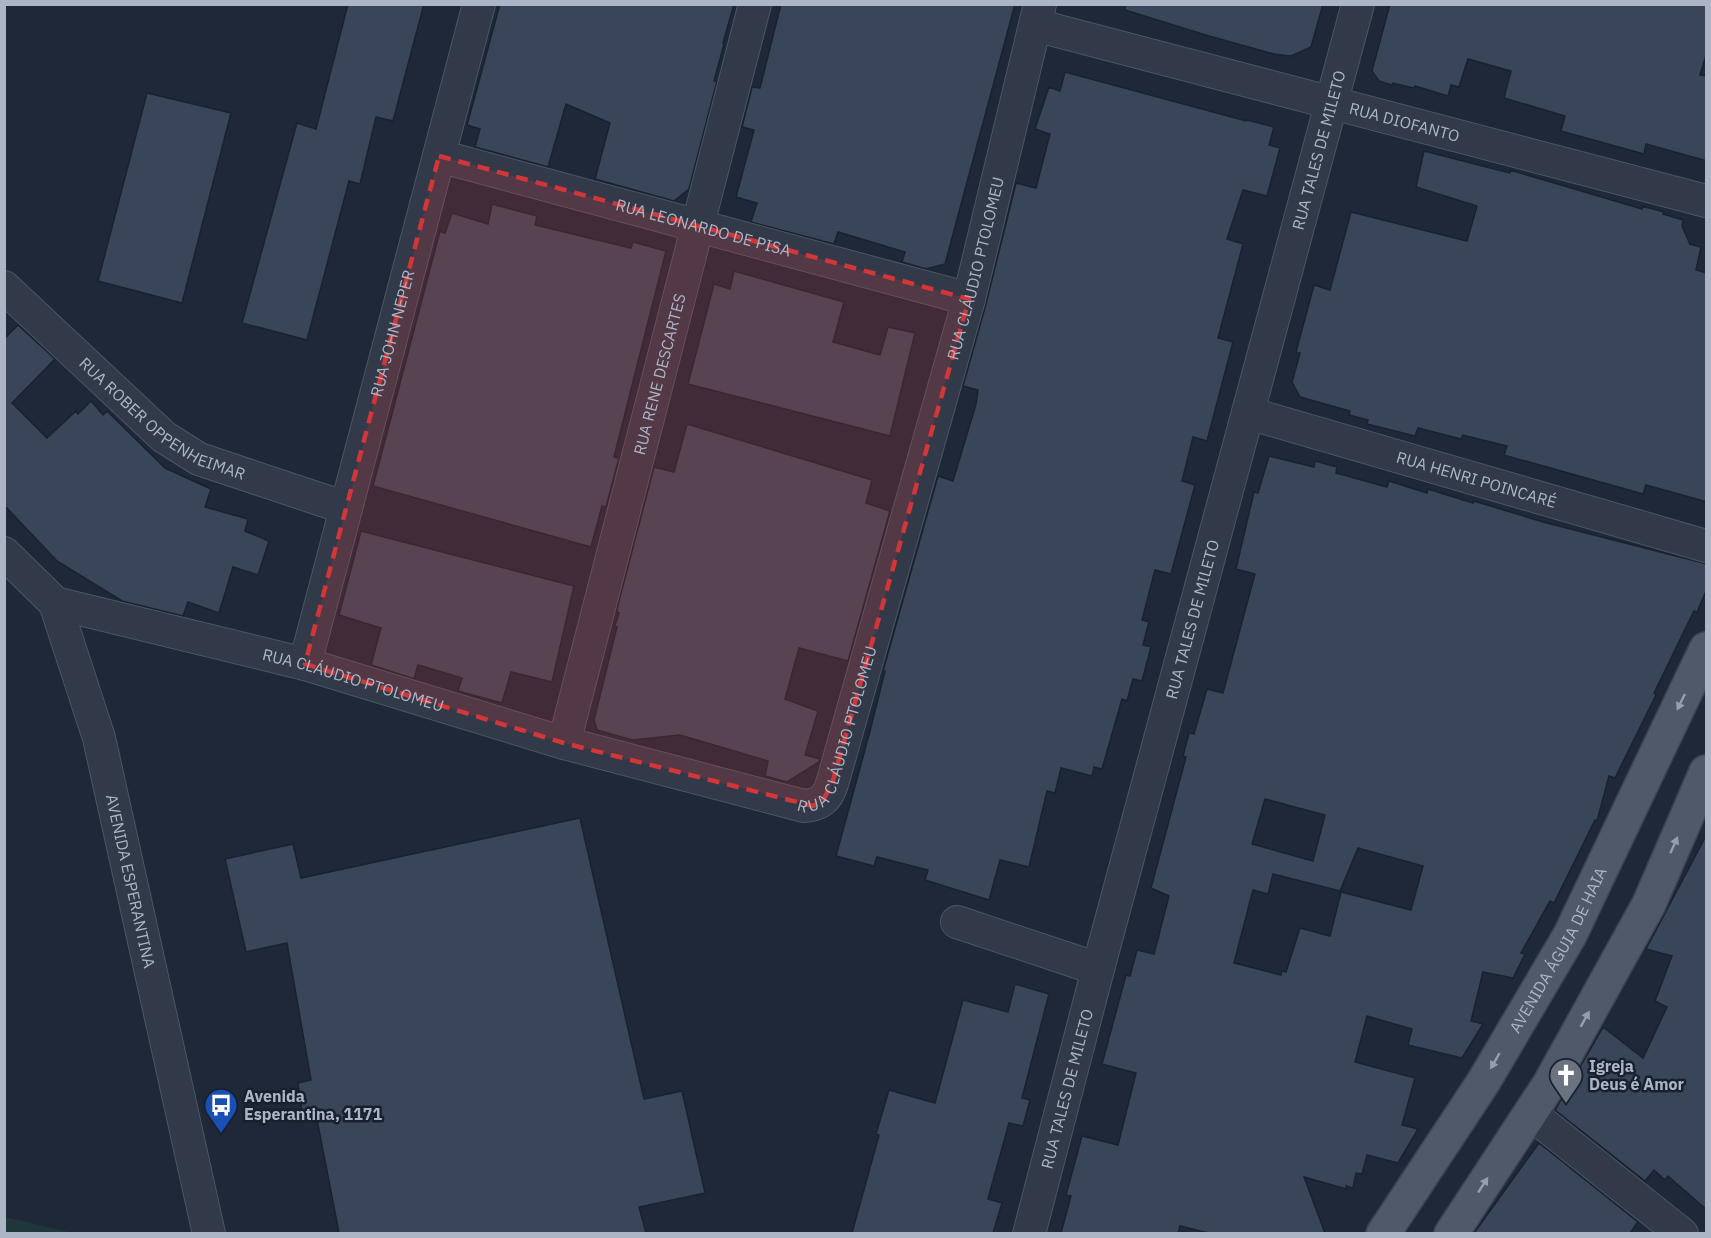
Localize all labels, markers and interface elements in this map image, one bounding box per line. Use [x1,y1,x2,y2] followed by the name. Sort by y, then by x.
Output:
[1288,68,1350,232] street label: RUA TALES DE MILETO
[1347,98,1462,146] street label: RUA DIOFANTO
[942,175,1008,362] street label: RUA CLÁUDIO PTOLOMEU
[614,194,793,261] street label: RUA LEONARDO DE PISA
[366,268,418,399] street label: RUA JOHN NEPER
[629,291,690,457] street label: RUA RENE DESCARTES
[75,353,248,484] street label: RUA ROBER OPPENHEIMAR
[1394,447,1559,512] street label: RUA HENRI POINCARÉ
[1161,537,1223,701] street label: RUA TALES DE MILETO
[795,643,881,817] street label: RUA CLÁUDIO PTOLOMEU
[260,644,446,716] street label: RUA CLÁUDIO PTOLOMEU
[1677,694,1686,711] one-way arrow
[102,792,160,970] street label: AVENIDA ESPERANTINA
[1670,837,1679,854] one-way arrow
[1505,864,1611,1036] street label: AVENIDA ÁGUIA DE HAIA
[1036,1007,1097,1171] street label: RUA TALES DE MILETO
[1580,1010,1590,1027] one-way arrow
[1490,1053,1500,1070] one-way arrow
[1589,1056,1685,1094] place label: Igreja Deus é Amor
[1548,1057,1584,1104] church icon: Igreja Deus é Amor
[244,1086,382,1124] place label: Avenida Esperantina, 1171
[203,1087,239,1134] bus stop icon: Avenida Esperantina, 1171
[1477,1177,1489,1193] one-way arrow

